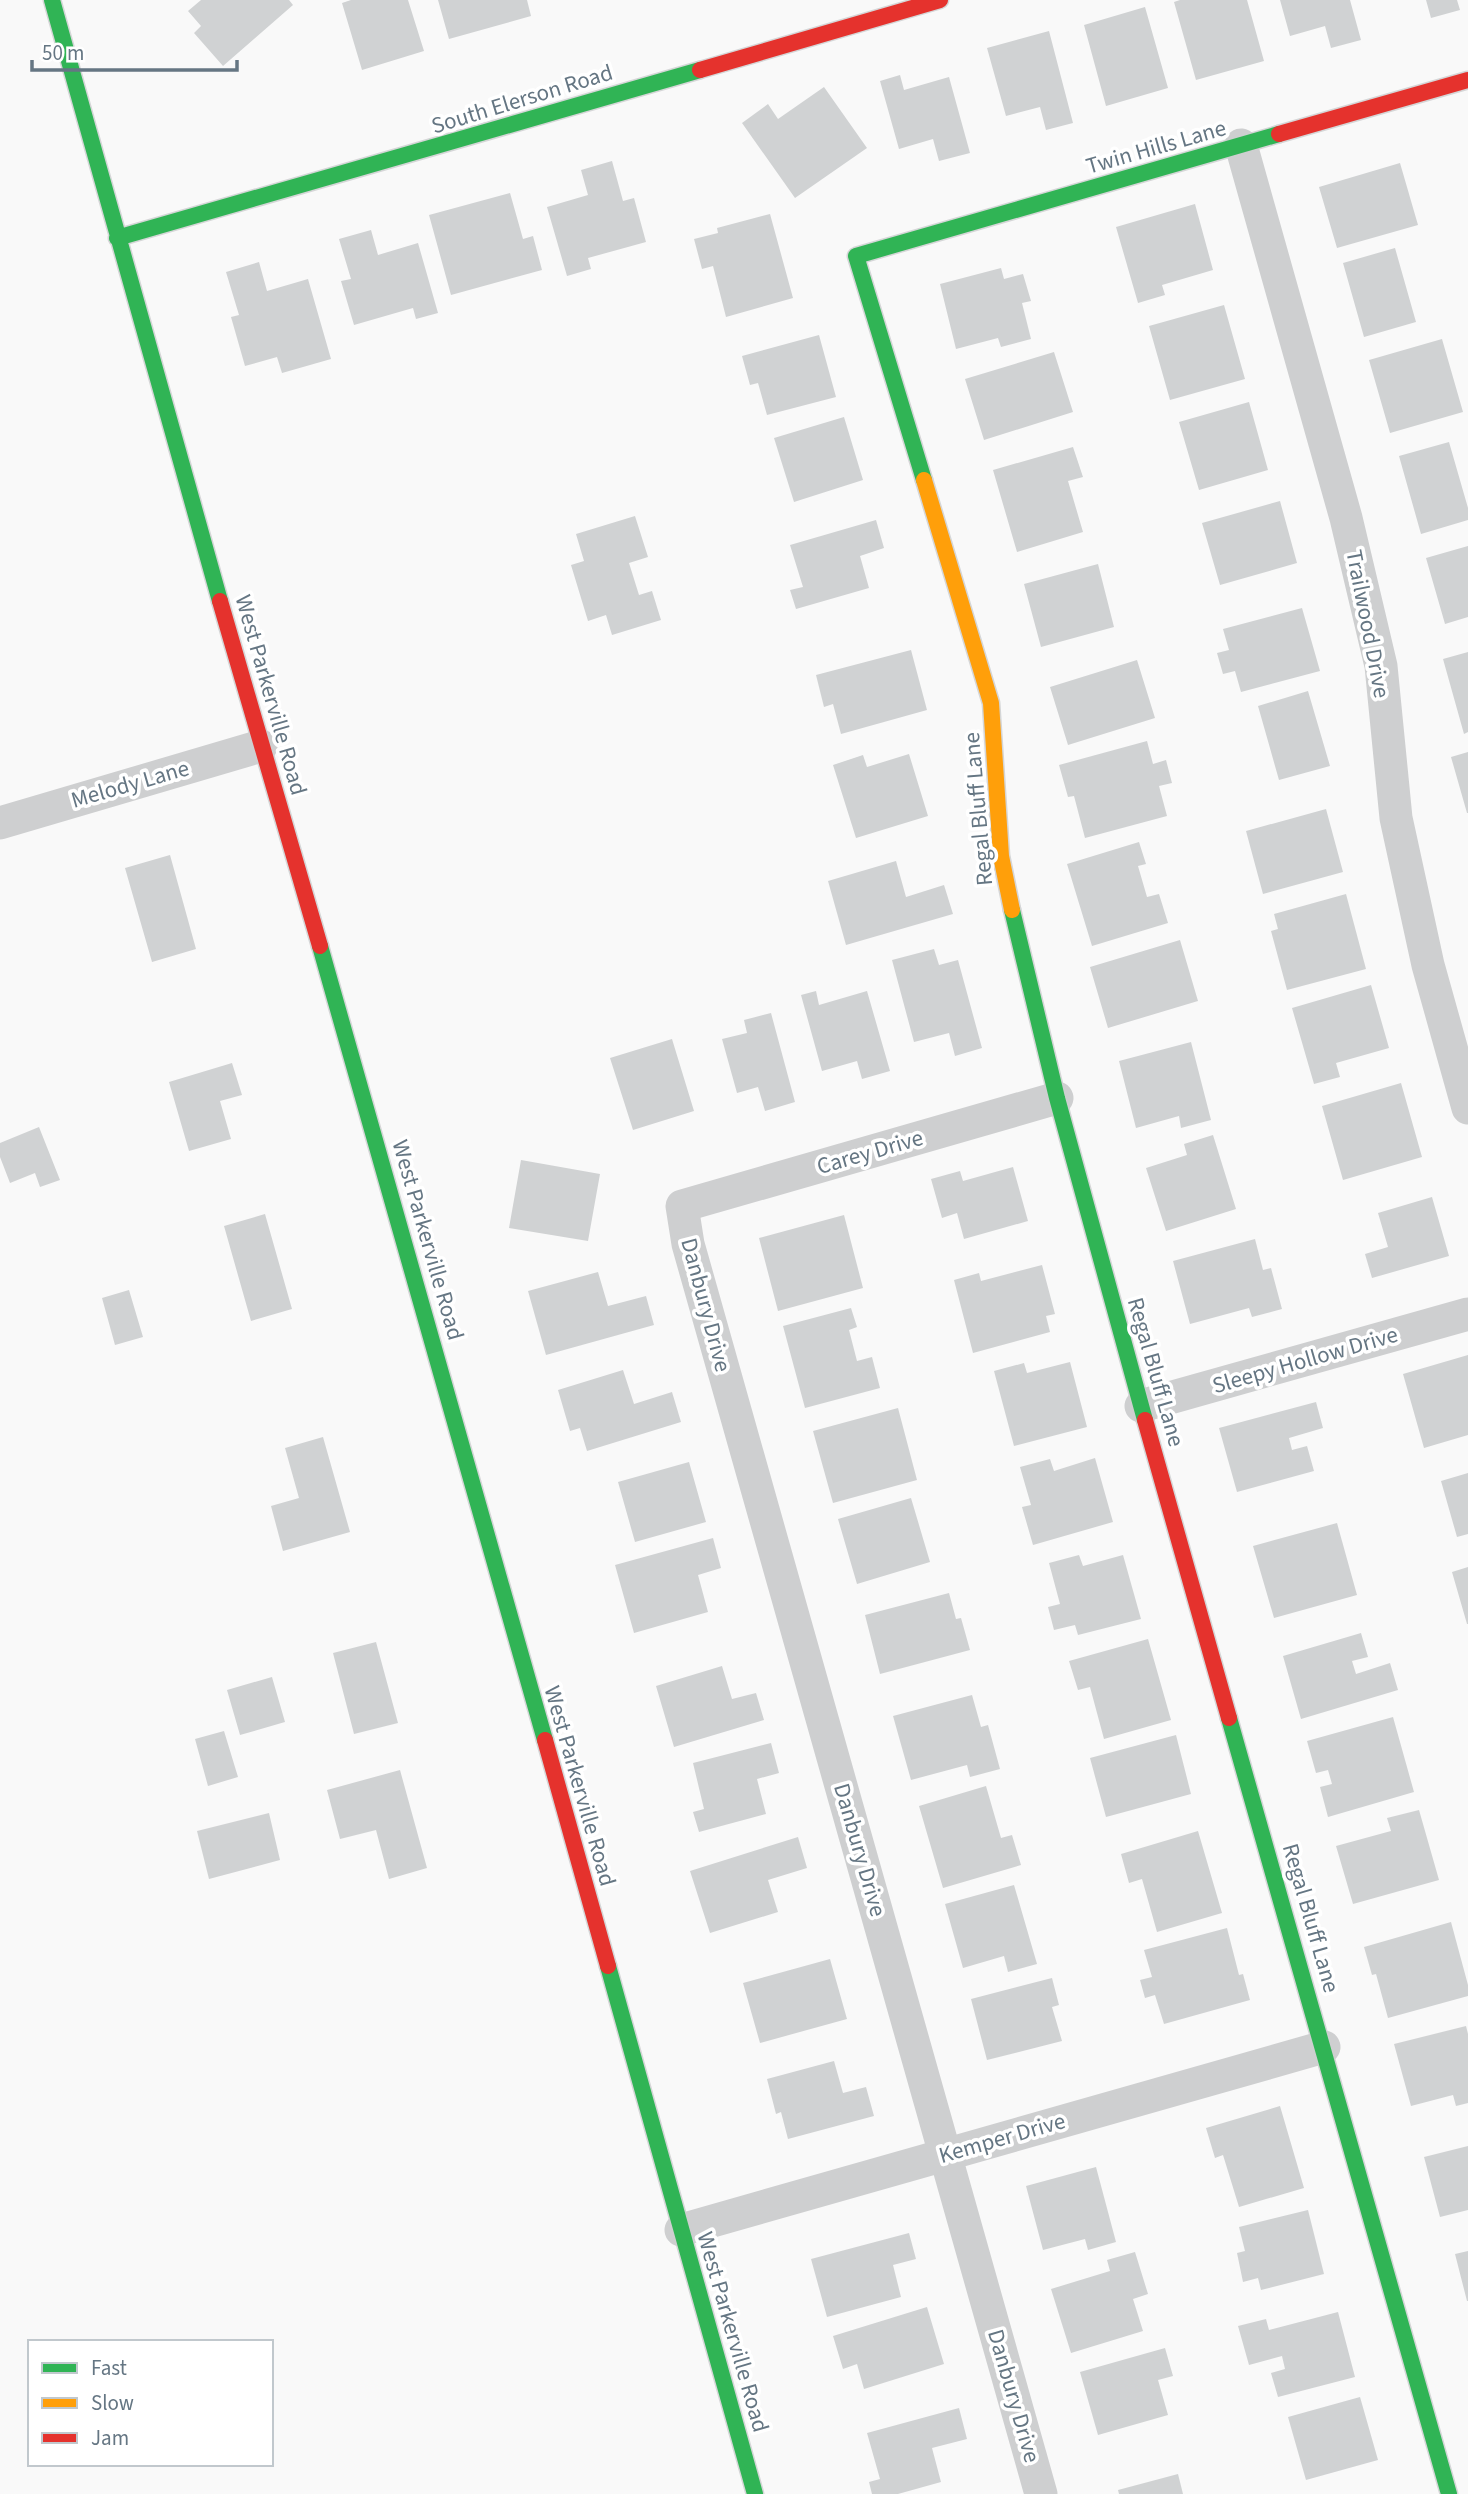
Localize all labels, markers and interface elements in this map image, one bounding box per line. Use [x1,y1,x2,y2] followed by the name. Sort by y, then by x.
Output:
[32,28,236,72] scale bar
[42,38,84,68] text: 50 m
[427,56,617,142] street label: South Elerson Road
[1082,111,1230,183] street label: Twin Hills Lane
[1337,547,1399,701] street label: Trailwood Drive
[227,591,315,799] street label: West Parkerville Road
[955,731,1001,887] street label: Regal Bluff Lane
[67,751,193,817] street label: Melody Lane
[813,1121,927,1183] street label: Carey Drive
[384,1136,472,1344] street label: West Parkerville Road
[672,1234,740,1376] street label: Danbury Drive
[1119,1294,1193,1450] street label: Regal Bluff Lane
[1208,1318,1402,1402] street label: Sleepy Hollow Drive
[536,1682,624,1890] street label: West Parkerville Road
[825,1779,895,1921] street label: Danbury Drive
[1274,1840,1348,1996] street label: Regal Bluff Lane
[935,2104,1069,2172] street label: Kemper Drive
[689,2228,777,2436] street label: West Parkerville Road
[979,2325,1049,2467] street label: Danbury Drive
[28,2340,273,2466] legend
[91,2353,127,2383] text: Fast
[91,2388,134,2418] text: Slow
[91,2423,129,2453] text: Jam

